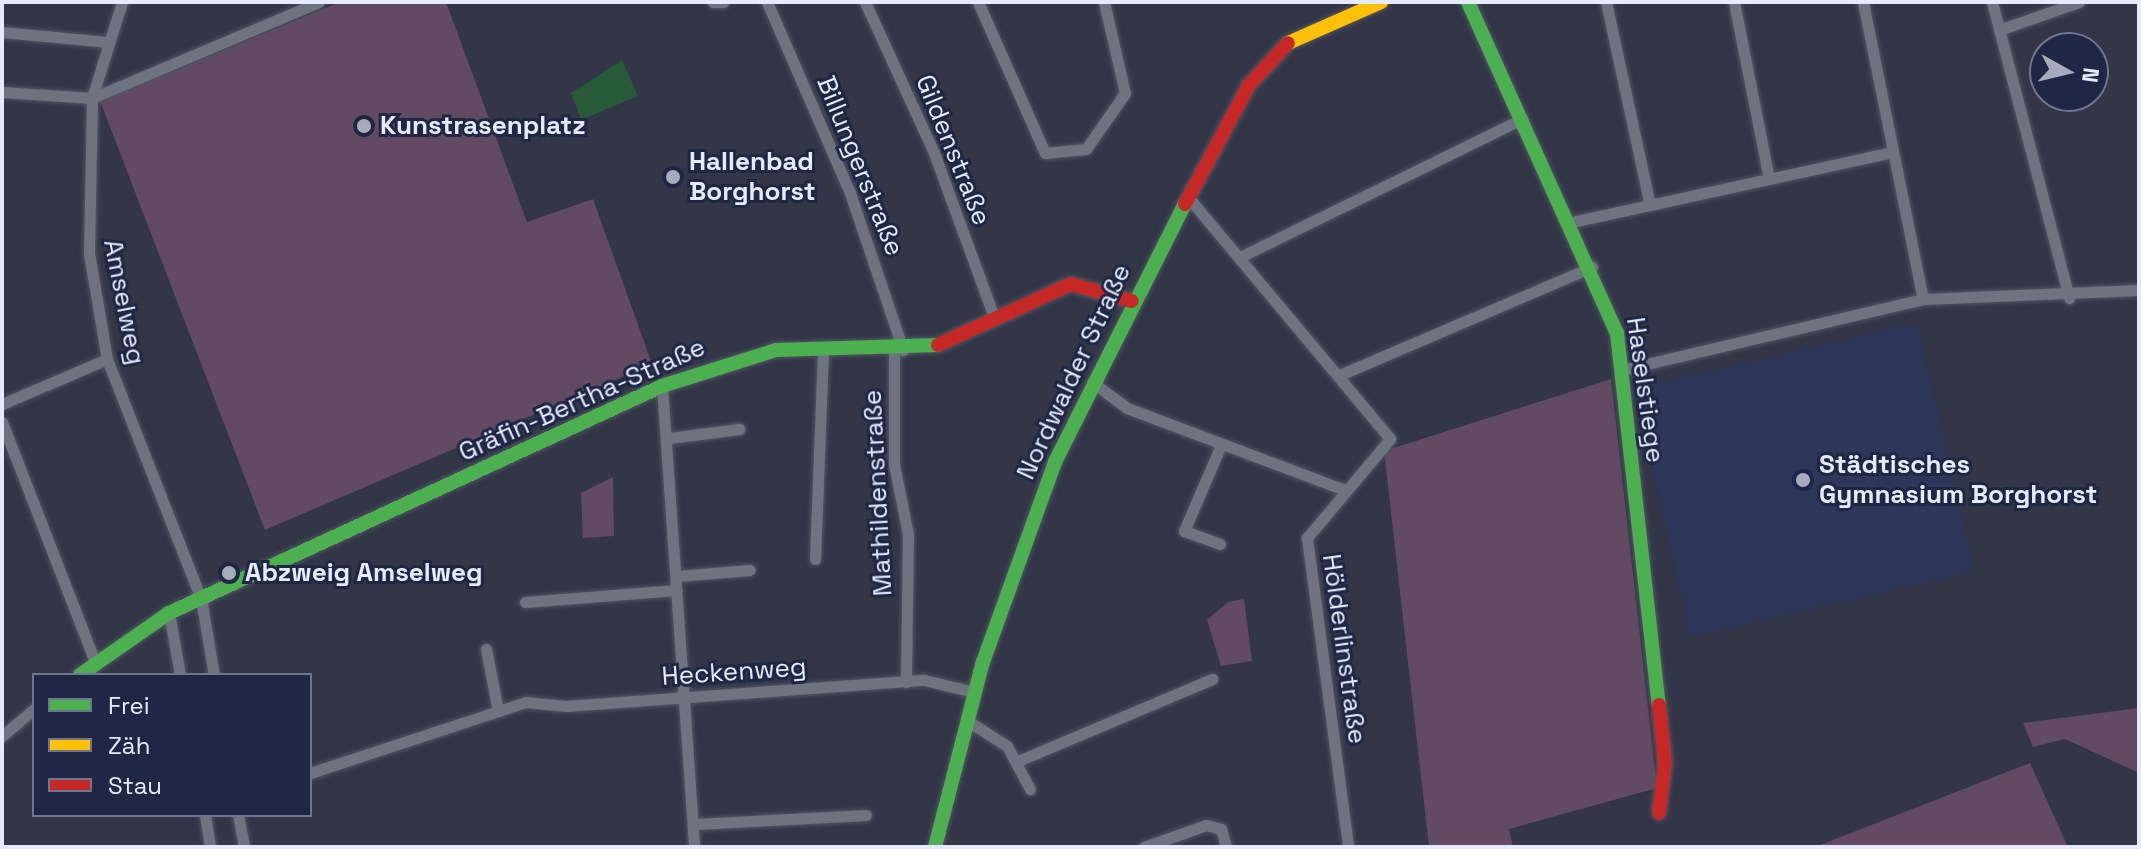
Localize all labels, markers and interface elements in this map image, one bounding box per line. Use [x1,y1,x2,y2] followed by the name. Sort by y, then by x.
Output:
[2029,32,2109,112] north arrow
[2076,66,2106,84] text: N
[909,70,997,230] street label: Gildenstraße
[810,72,910,260] street label: Billungerstraße
[380,110,586,142] place label: Kunstrasenplatz
[355,117,373,135] marker: Kunstrasenplatz
[689,146,816,208] place label: Hallenbad Borghorst
[664,168,682,186] marker: Hallenbad Borghorst
[97,237,151,367] street label: Amselweg
[1010,259,1138,485] street label: Nordwalder Straße
[1619,315,1671,465] street label: Haselstiege
[454,332,710,468] street label: Gräfin-Bertha-Straße
[857,389,899,597] street label: Mathildenstraße
[1819,449,2097,510] place label: Städtisches Gymnasium Borghorst
[1794,471,1812,489] marker: Städtisches Gymnasium Borghorst
[1315,552,1373,746] street label: Hölderlinstraße
[245,557,483,589] place label: Abzweig Amselweg
[220,564,238,582] marker: Abzweig Amselweg
[661,651,807,693] street label: Heckenweg
[32,673,312,817] legend
[108,690,150,721] text: Frei
[108,730,150,761] text: Zäh
[108,770,162,801] text: Stau

